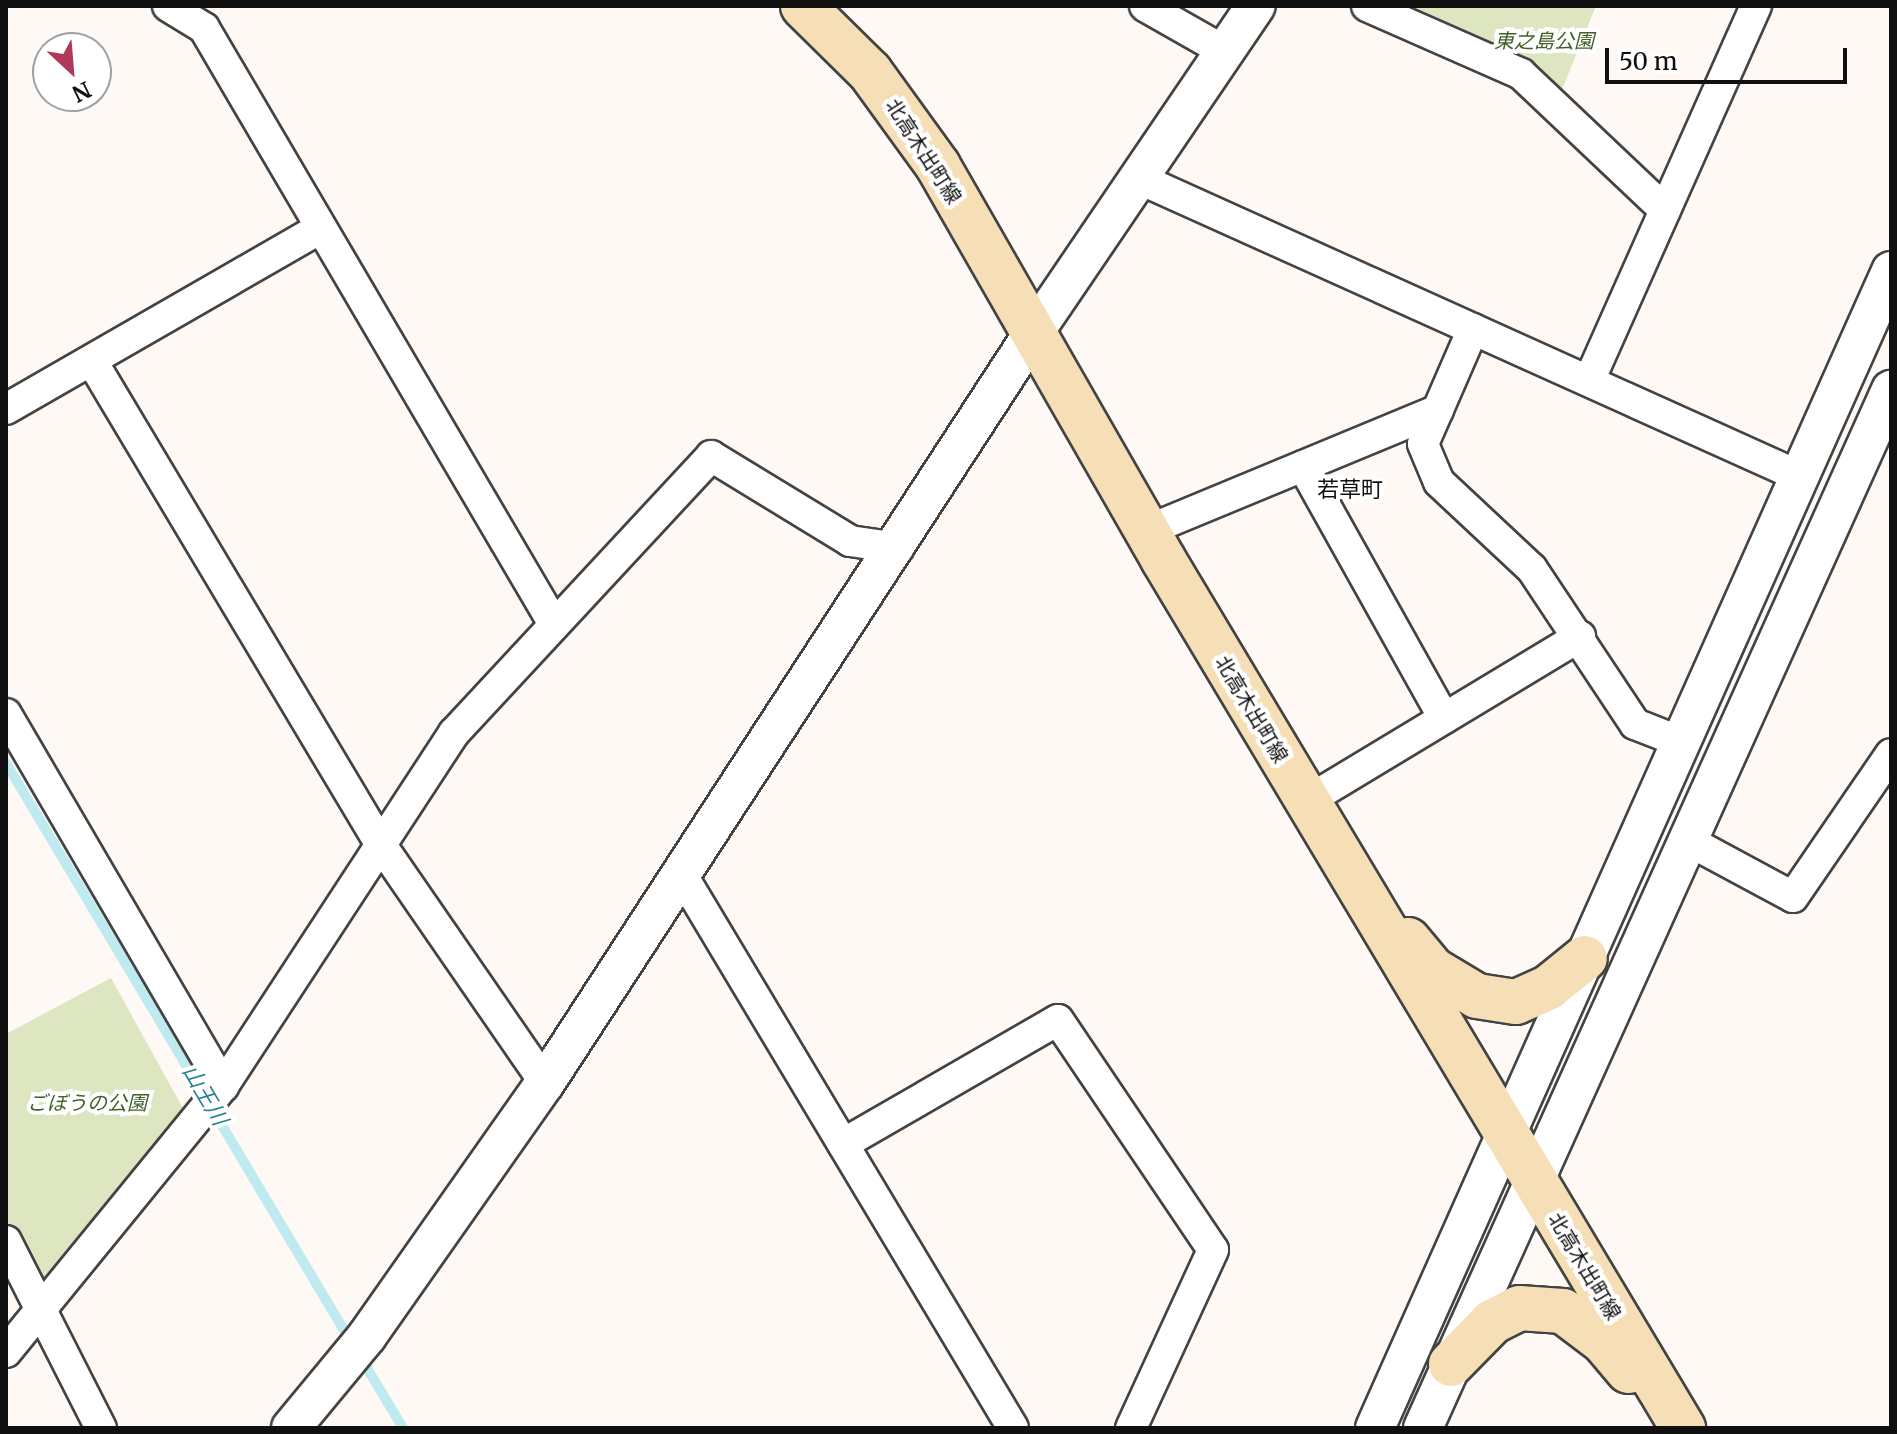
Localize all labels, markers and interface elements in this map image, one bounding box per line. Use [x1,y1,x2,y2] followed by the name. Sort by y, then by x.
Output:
[1494,28,1594,52] park label: 東之島公園
[32,32,112,112] north arrow
[1609,32,1851,82] scale bar
[1619,46,1678,77] text: 50 m
[68,75,96,108] text: N
[881,94,967,208] street label: 北高木出町線
[1317,477,1383,503] district label: 若草町
[1211,651,1293,767] street label: 北高木出町線
[177,1060,233,1130] water label: 山王川
[27,1090,147,1114] park label: ごぼうの公園
[1544,1208,1626,1324] street label: 北高木出町線

